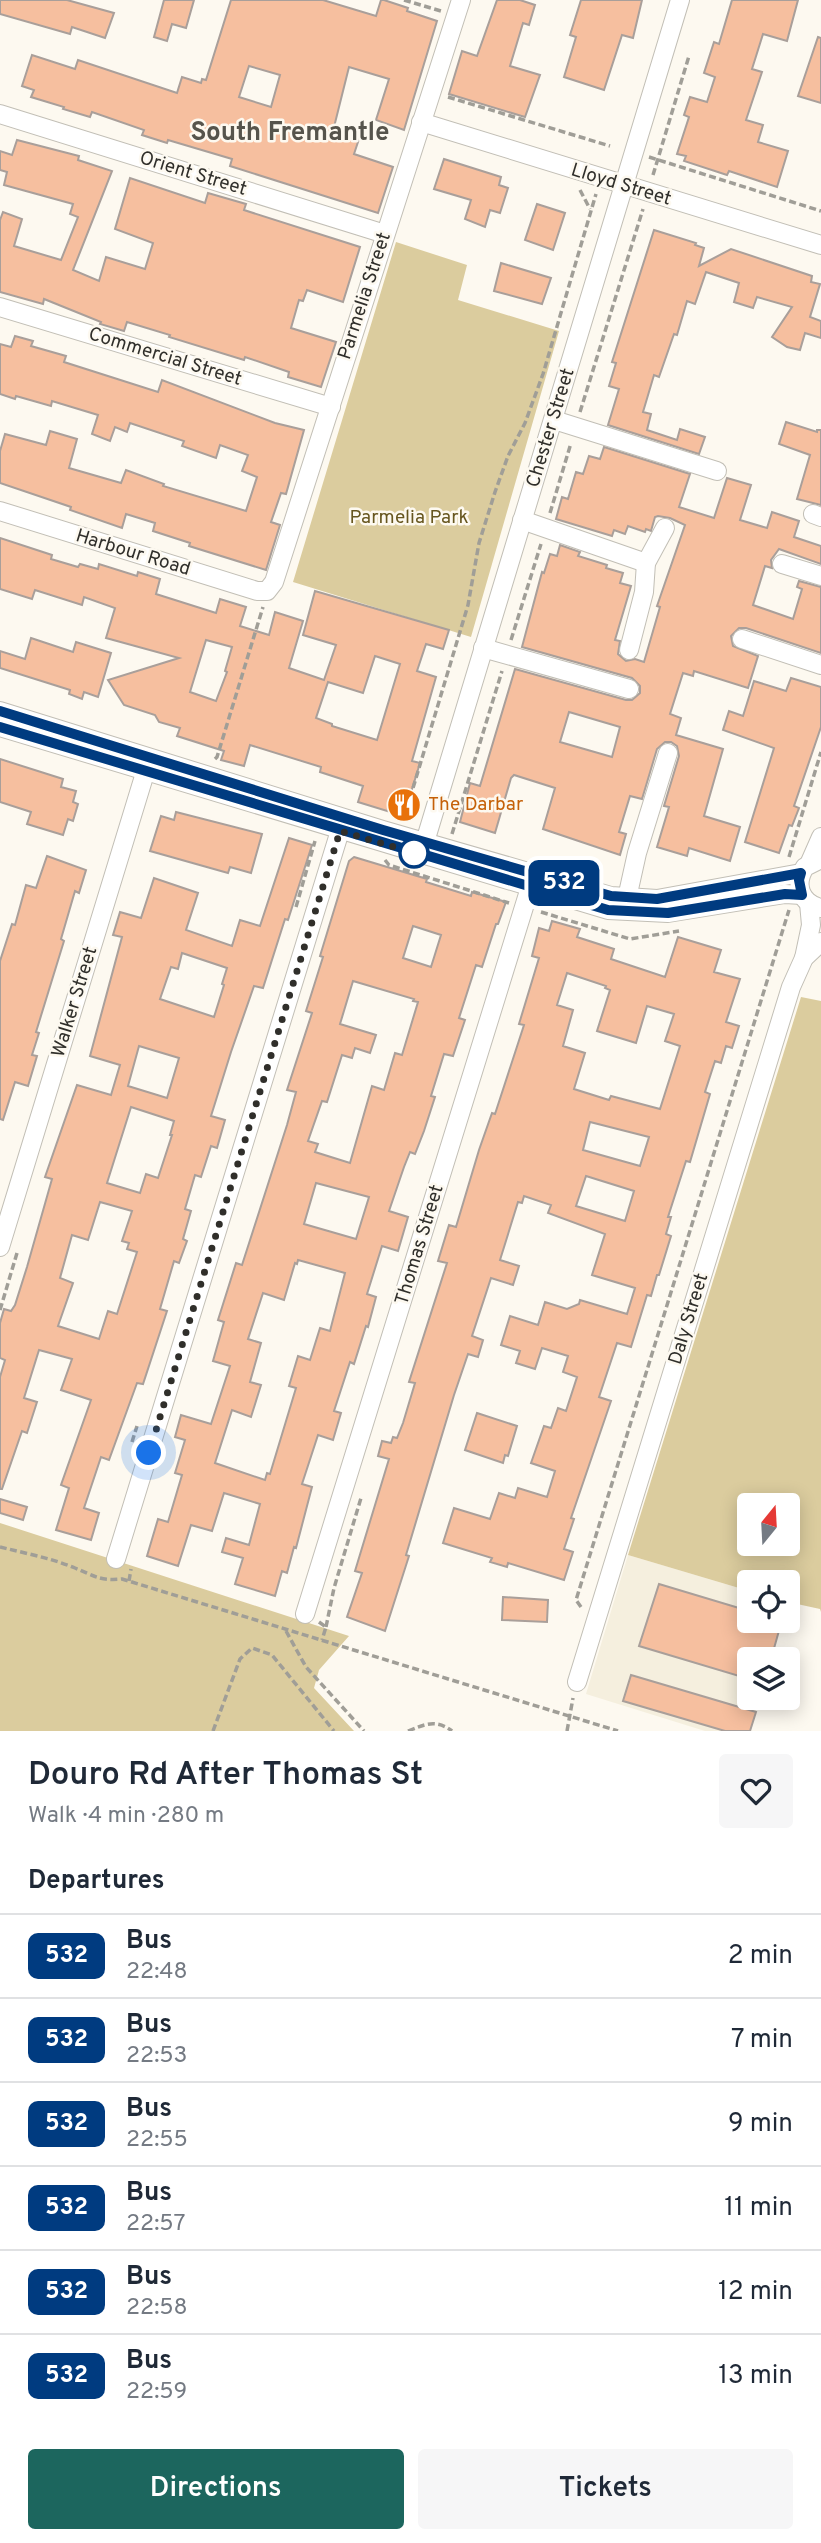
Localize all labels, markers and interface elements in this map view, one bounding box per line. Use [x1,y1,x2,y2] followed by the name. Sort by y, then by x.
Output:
[191,117,390,150] district label: South Fremantle
[136,146,250,202] street label: Orient Street
[568,158,674,212] street label: Lloyd Street
[333,229,397,363] street label: Parmelia Street
[85,322,245,392] street label: Commercial Street
[521,365,581,491] street label: Chester Street
[349,506,469,530] park label: Parmelia Park
[73,524,193,582] street label: Harbour Road
[385,786,423,824] restaurant icon: The Darbar
[428,793,524,817] place label: The Darbar
[399,838,429,868] unlabelled marker
[524,860,604,906] line badge: 532
[542,868,586,898] text: 532
[47,944,103,1060] street label: Walker Street
[390,1182,450,1308] street label: Thomas Street
[664,1270,714,1368] street label: Daly Street
[131,1435,166,1470] your location
[737,1493,800,1556] north arrow
[737,1493,800,1710] map controls
[737,1570,800,1633] button: locate
[737,1647,800,1710] button: layers
[719,1754,793,1828] button: heart
[28,1755,423,1797] text: Douro Rd After Thomas St
[28,1802,224,1831] text: Walk · 4 min · 280 m
[28,1865,165,1898] text: Departures
[126,1925,172,1958] text: Bus
[728,1940,793,1973] text: 2 min
[45,1941,88,1971] text: 532
[126,1958,188,1987] text: 22:48
[126,2009,172,2042] text: Bus
[731,2024,793,2057] text: 7 min
[45,2025,88,2055] text: 532
[126,2042,187,2071] text: 22:53
[126,2093,172,2126] text: Bus
[728,2108,793,2141] text: 9 min
[45,2109,88,2139] text: 532
[126,2126,188,2155] text: 22:55
[126,2177,172,2210] text: Bus
[724,2192,793,2225] text: 11 min
[45,2193,88,2223] text: 532
[126,2210,185,2239] text: 22:57
[126,2261,172,2294] text: Bus
[718,2276,793,2309] text: 12 min
[45,2277,88,2307] text: 532
[126,2294,188,2323] text: 22:58
[126,2345,172,2378] text: Bus
[718,2360,793,2393] text: 13 min
[45,2361,88,2391] text: 532
[126,2378,187,2407] text: 22:59
[28,2449,404,2529] button: Directions
[418,2449,793,2529] button: Tickets

